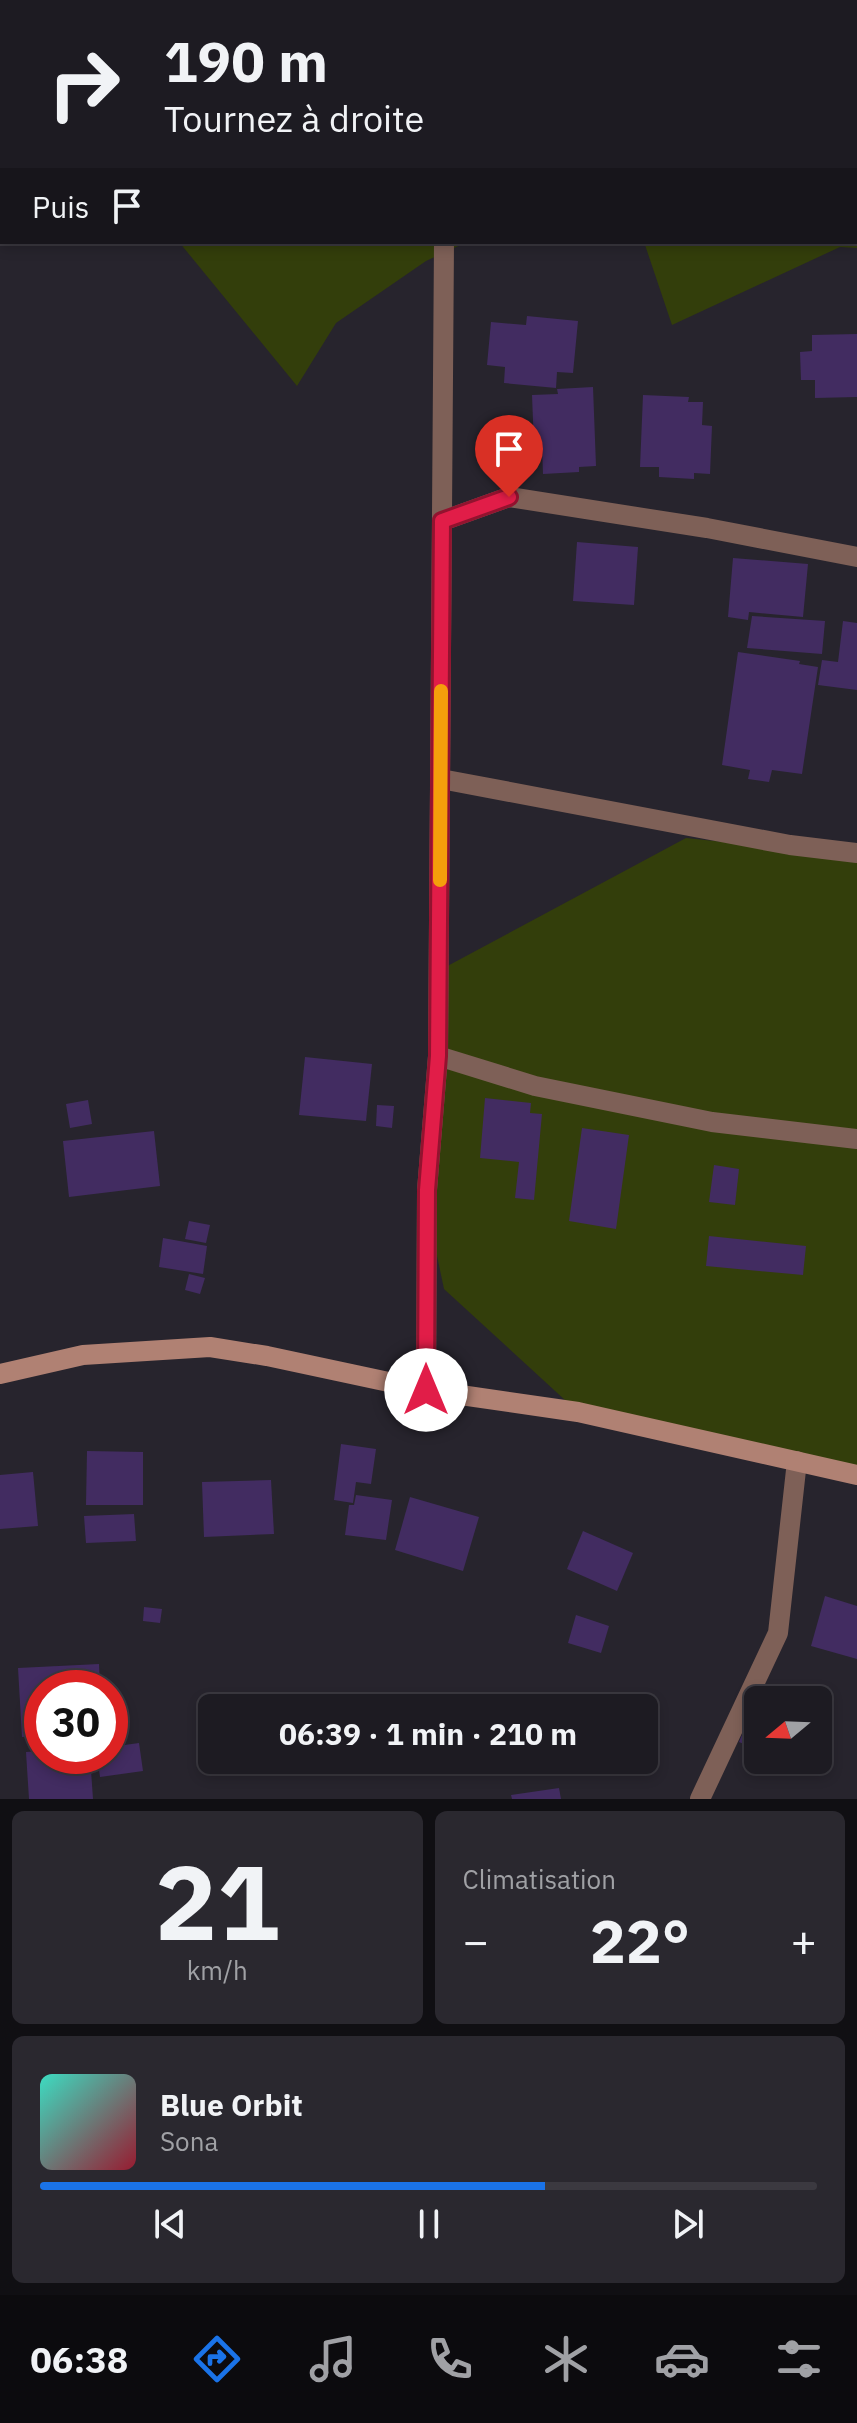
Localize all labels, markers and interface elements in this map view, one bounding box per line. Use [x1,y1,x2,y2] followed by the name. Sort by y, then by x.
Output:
[164,25,328,97] text: 190 m
[32,32,136,136] icon: right
[164,95,424,142] text: Tournez à droite
[105,184,149,228] icon: arrive
[32,187,89,226] text: Puis
[475,415,543,497] pin
[487,427,531,471] icon: arrive
[384,1348,468,1432] position arrow
[24,1670,128,1774] speed limit sign: 30
[744,1686,832,1774] north arrow
[744,1686,832,1774] map controls
[279,1714,577,1753] text: 06:39 · 1 min · 210 m
[155,1833,280,1969] text: 21
[463,1862,616,1896] text: Climatisation
[590,1901,690,1980] text: 22°
[463,1912,489,1969] text: −
[791,1912,817,1969] text: +
[187,1953,248,1987] text: km/h
[160,2085,303,2124] text: Blue Orbit
[160,2124,218,2158] text: Sona
[148,2202,192,2246] icon: previous
[407,2202,451,2246] icon: pause
[666,2202,710,2246] icon: next
[189,2331,245,2387] icon: directions
[305,2331,361,2387] icon: music
[422,2331,478,2387] icon: phone
[538,2331,594,2387] icon: climate
[654,2331,710,2387] icon: car
[771,2331,827,2387] icon: filters
[30,2336,128,2383] text: 06:38

